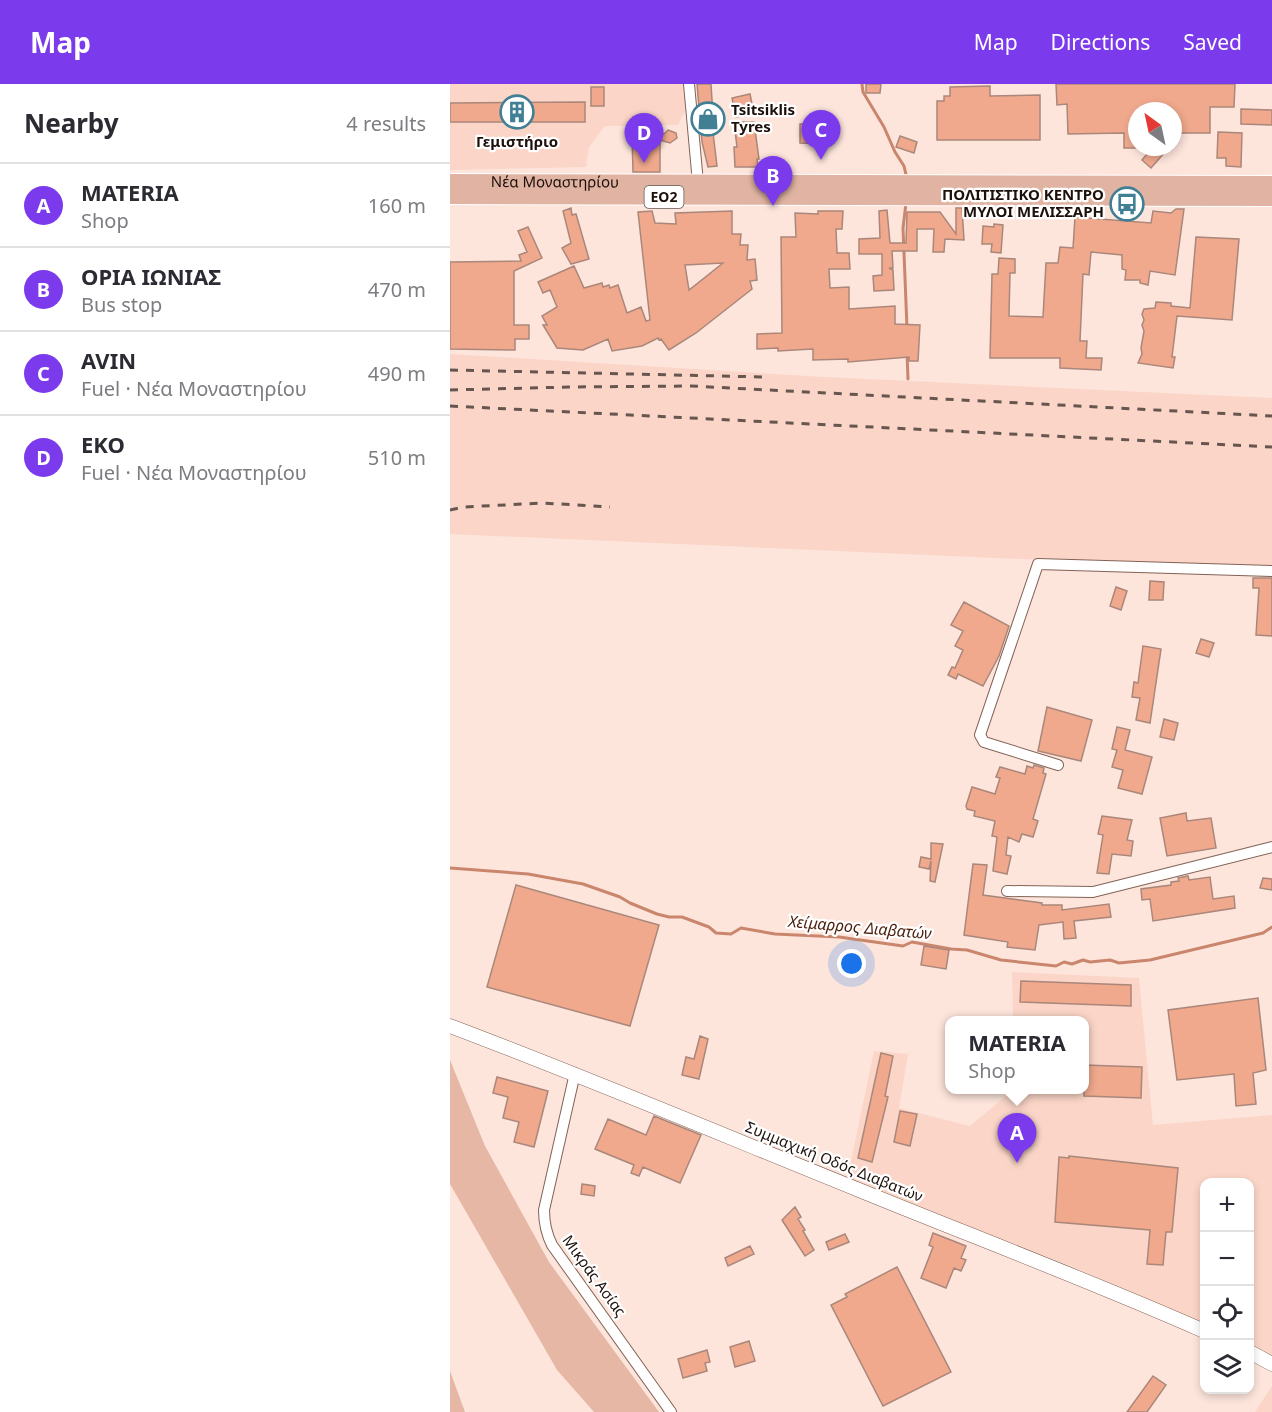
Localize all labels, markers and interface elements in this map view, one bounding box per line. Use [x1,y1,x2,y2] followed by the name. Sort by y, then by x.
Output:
[30,23,91,61] text: Map
[974,28,1018,56] text: Map
[1051,28,1150,56] text: Directions
[1183,28,1242,56] text: Saved
[499,94,535,130] building icon: Γεμιστήριο
[731,99,795,136] place label: Tsitsiklis Tyres
[690,101,726,137] shop icon: Tsitsiklis Tyres
[1128,102,1182,156] north arrow
[24,105,119,141] text: Nearby
[346,110,426,137] text: 4 results
[802,110,841,160] pin: C
[624,113,664,163] pin: D
[476,131,558,151] place label: Γεμιστήριο
[754,156,792,206] pin: B
[491,171,619,191] street label: Νέα Μοναστηρίου
[81,177,179,207] text: MATERIA
[942,184,1104,221] place label: ΠΟΛΙΤΙΣΤΙΚΟ ΚΕΝΤΡΟ ΜΥΛΟΙ ΜΕΛΙΣΣΑΡΗ
[644,186,684,208] road number: ΕΟ2
[1109,186,1145,222] bus stop icon: ΠΟΛΙΤΙΣΤΙΚΟ ΚΕΝΤΡΟ ΜΥΛΟΙ ΜΕΛΙΣΣΑΡΗ
[37,192,50,219] text: A
[368,192,426,219] text: 160 m
[81,207,129,234] text: Shop
[81,261,221,291] text: ΟΡΙΑ ΙΩΝΙΑΣ
[37,276,50,303] text: B
[368,276,426,303] text: 470 m
[81,291,162,318] text: Bus stop
[81,345,136,375] text: AVIN
[37,360,50,387] text: C
[368,360,426,387] text: 490 m
[81,375,307,402] text: Fuel · Νέα Μοναστηρίου
[81,429,125,459] text: EKO
[36,444,51,471] text: D
[368,444,426,471] text: 510 m
[81,459,307,486] text: Fuel · Νέα Μοναστηρίου
[786,910,933,944] water label: Χείμαρρος Διαβατών
[837,949,866,978] your location
[945,1016,1089,1094] popup
[968,1027,1066,1057] text: MATERIA
[968,1057,1016,1084] text: Shop
[998,1114,1036,1163] pin: A
[743,1116,926,1206] street label: Συμμαχική Οδός Διαβατών
[1200,1178,1254,1394] map controls
[1200,1178,1254,1232] button: +
[559,1231,631,1320] street label: Μικράς Ασίας
[1200,1232,1254,1286] button: −
[1200,1286,1254,1340] button: locate
[1200,1340,1254,1394] button: layers

